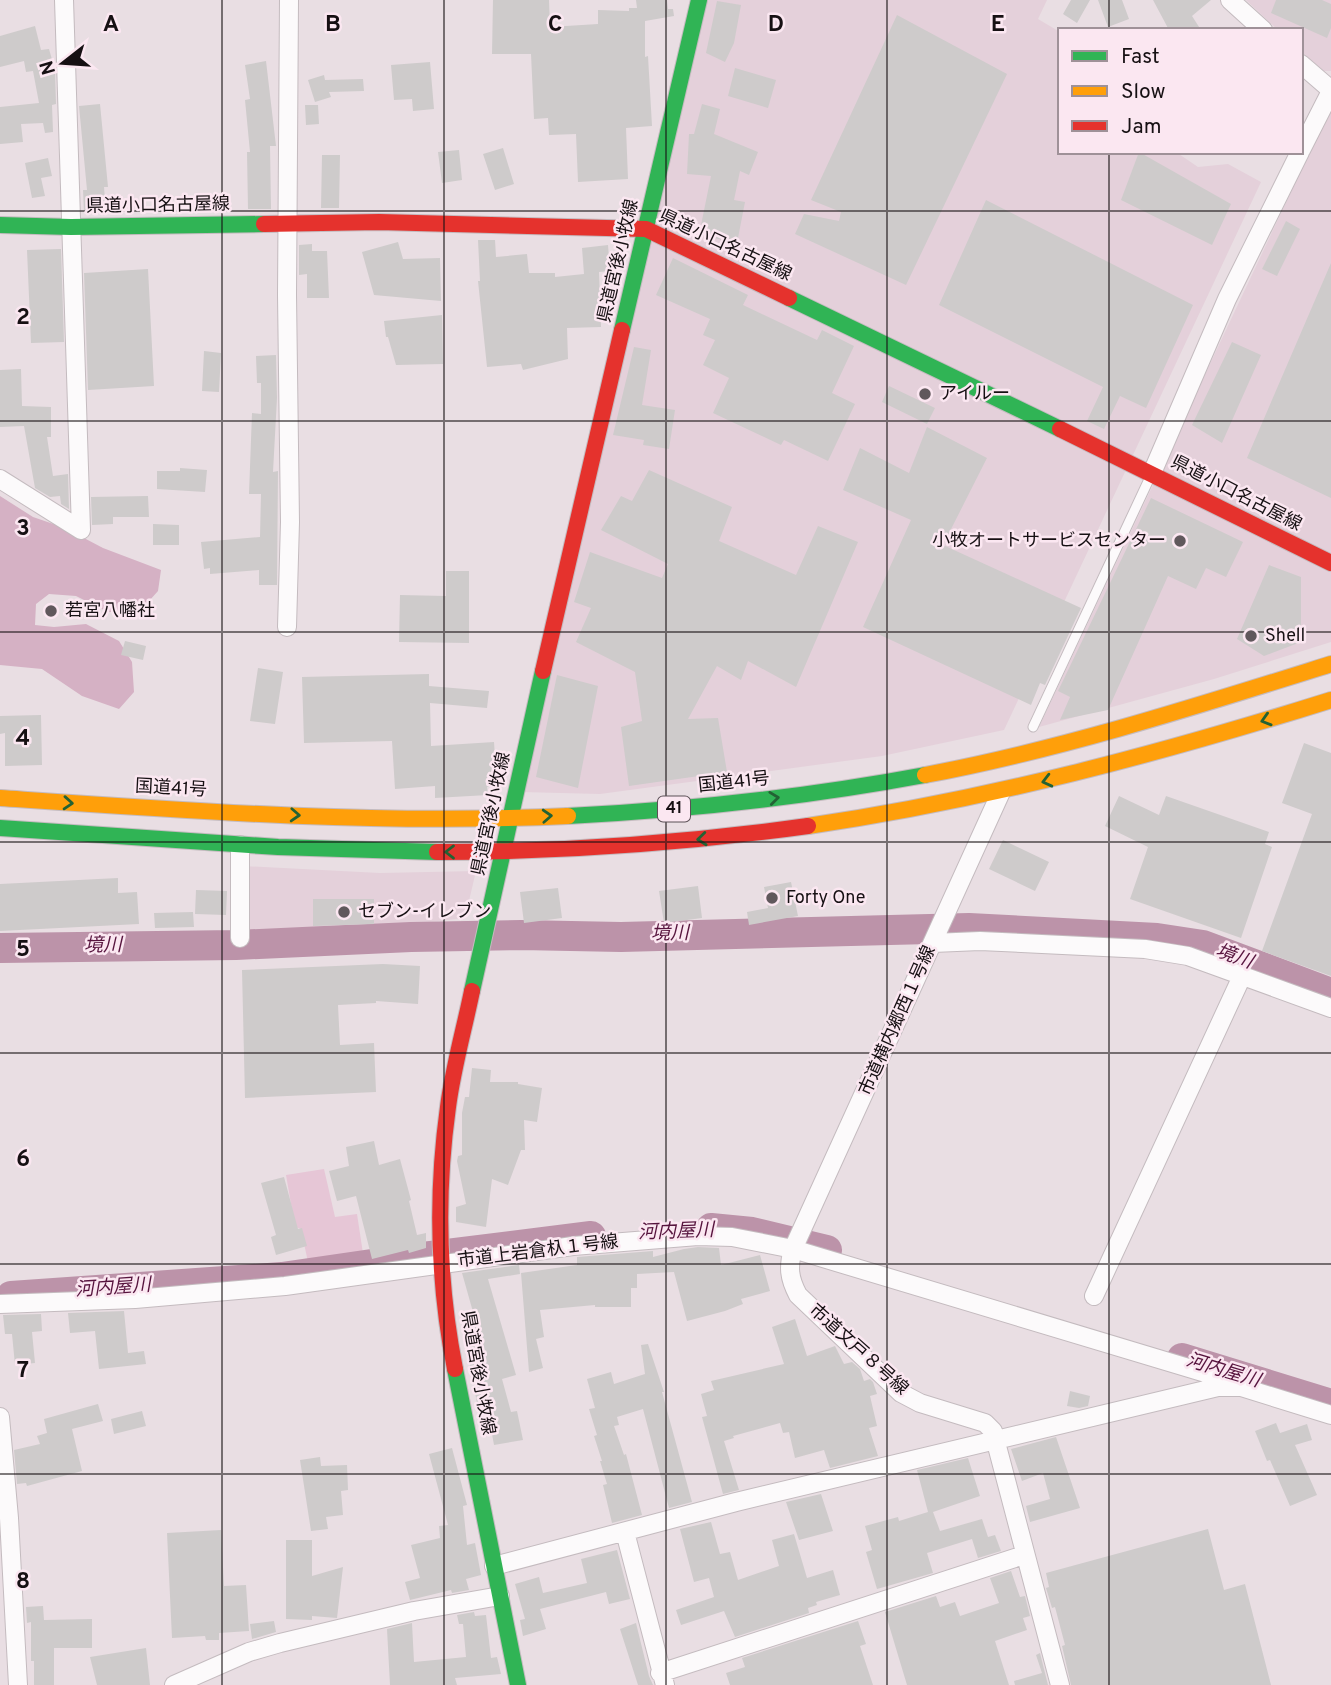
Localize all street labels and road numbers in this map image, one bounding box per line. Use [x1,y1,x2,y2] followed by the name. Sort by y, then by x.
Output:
[86,193,230,219] street label: 県道小口名古屋線
[594,197,644,325] street label: 県道宮後小牧線
[655,205,795,287] street label: 県道小口名古屋線
[1167,451,1305,537] street label: 県道小口名古屋線
[468,750,516,878] street label: 県道宮後小牧線
[697,768,771,798] street label: 国道41号
[134,776,208,802] street label: 国道41号
[658,796,690,822] road number: 41
[855,942,941,1100] street label: 市道横内郷西１号線
[456,1231,620,1273] street label: 市道上岩倉杁１号線
[803,1299,913,1401] street label: 市道文戸８号線
[455,1309,499,1437] street label: 県道宮後小牧線

